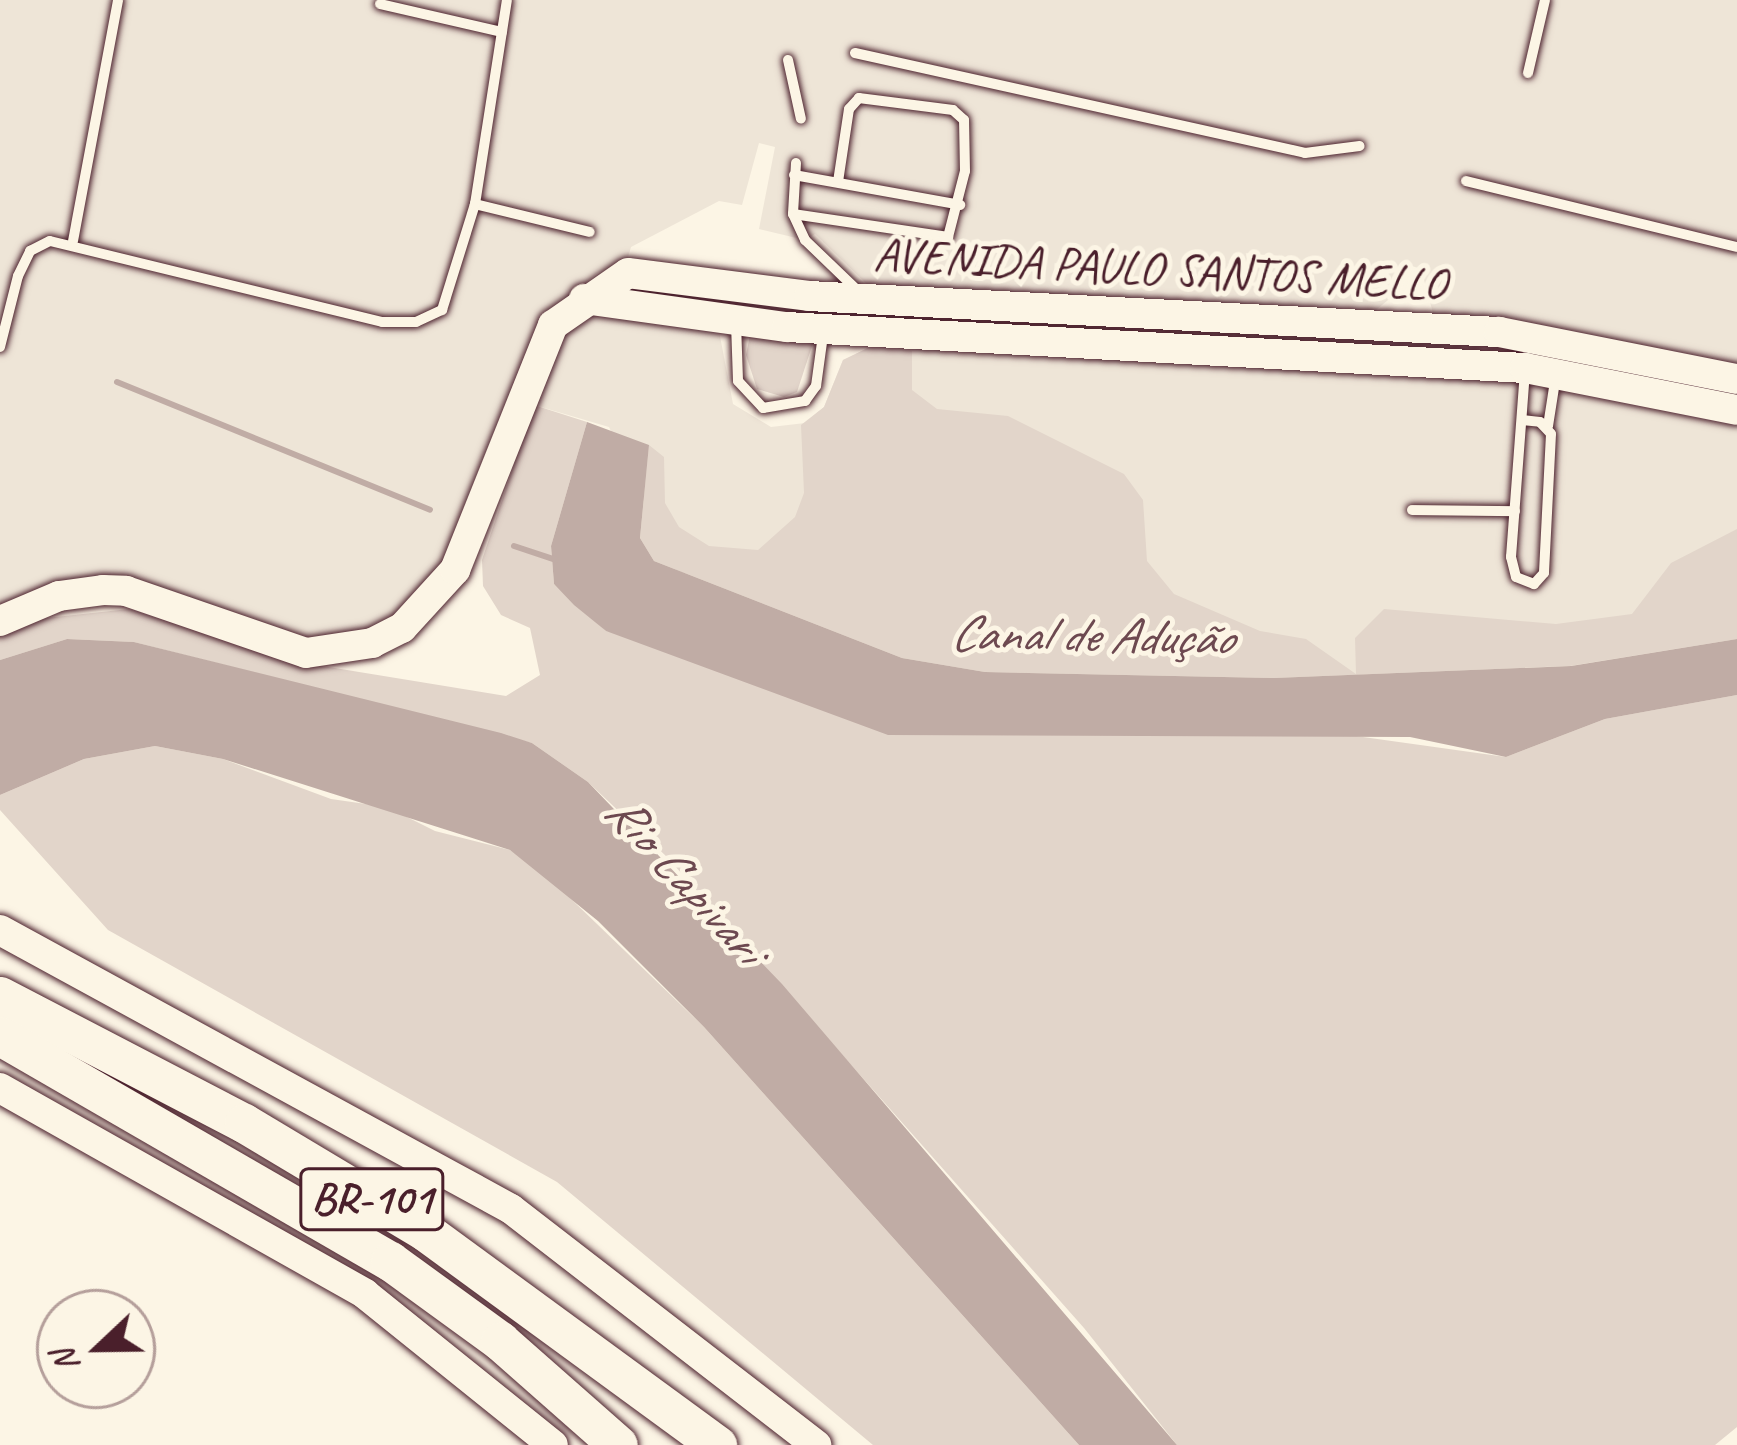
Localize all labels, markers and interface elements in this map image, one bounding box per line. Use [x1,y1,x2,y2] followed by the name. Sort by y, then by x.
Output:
[872,225,1448,313] street label: AVENIDA PAULO SANTOS MELLO
[949,602,1233,668] water label: Canal de Adução
[593,780,777,976] water label: Rio Capivari
[297,1160,447,1238] road number: BR-101
[36,1289,156,1409] north arrow
[42,1344,89,1379] text: N

